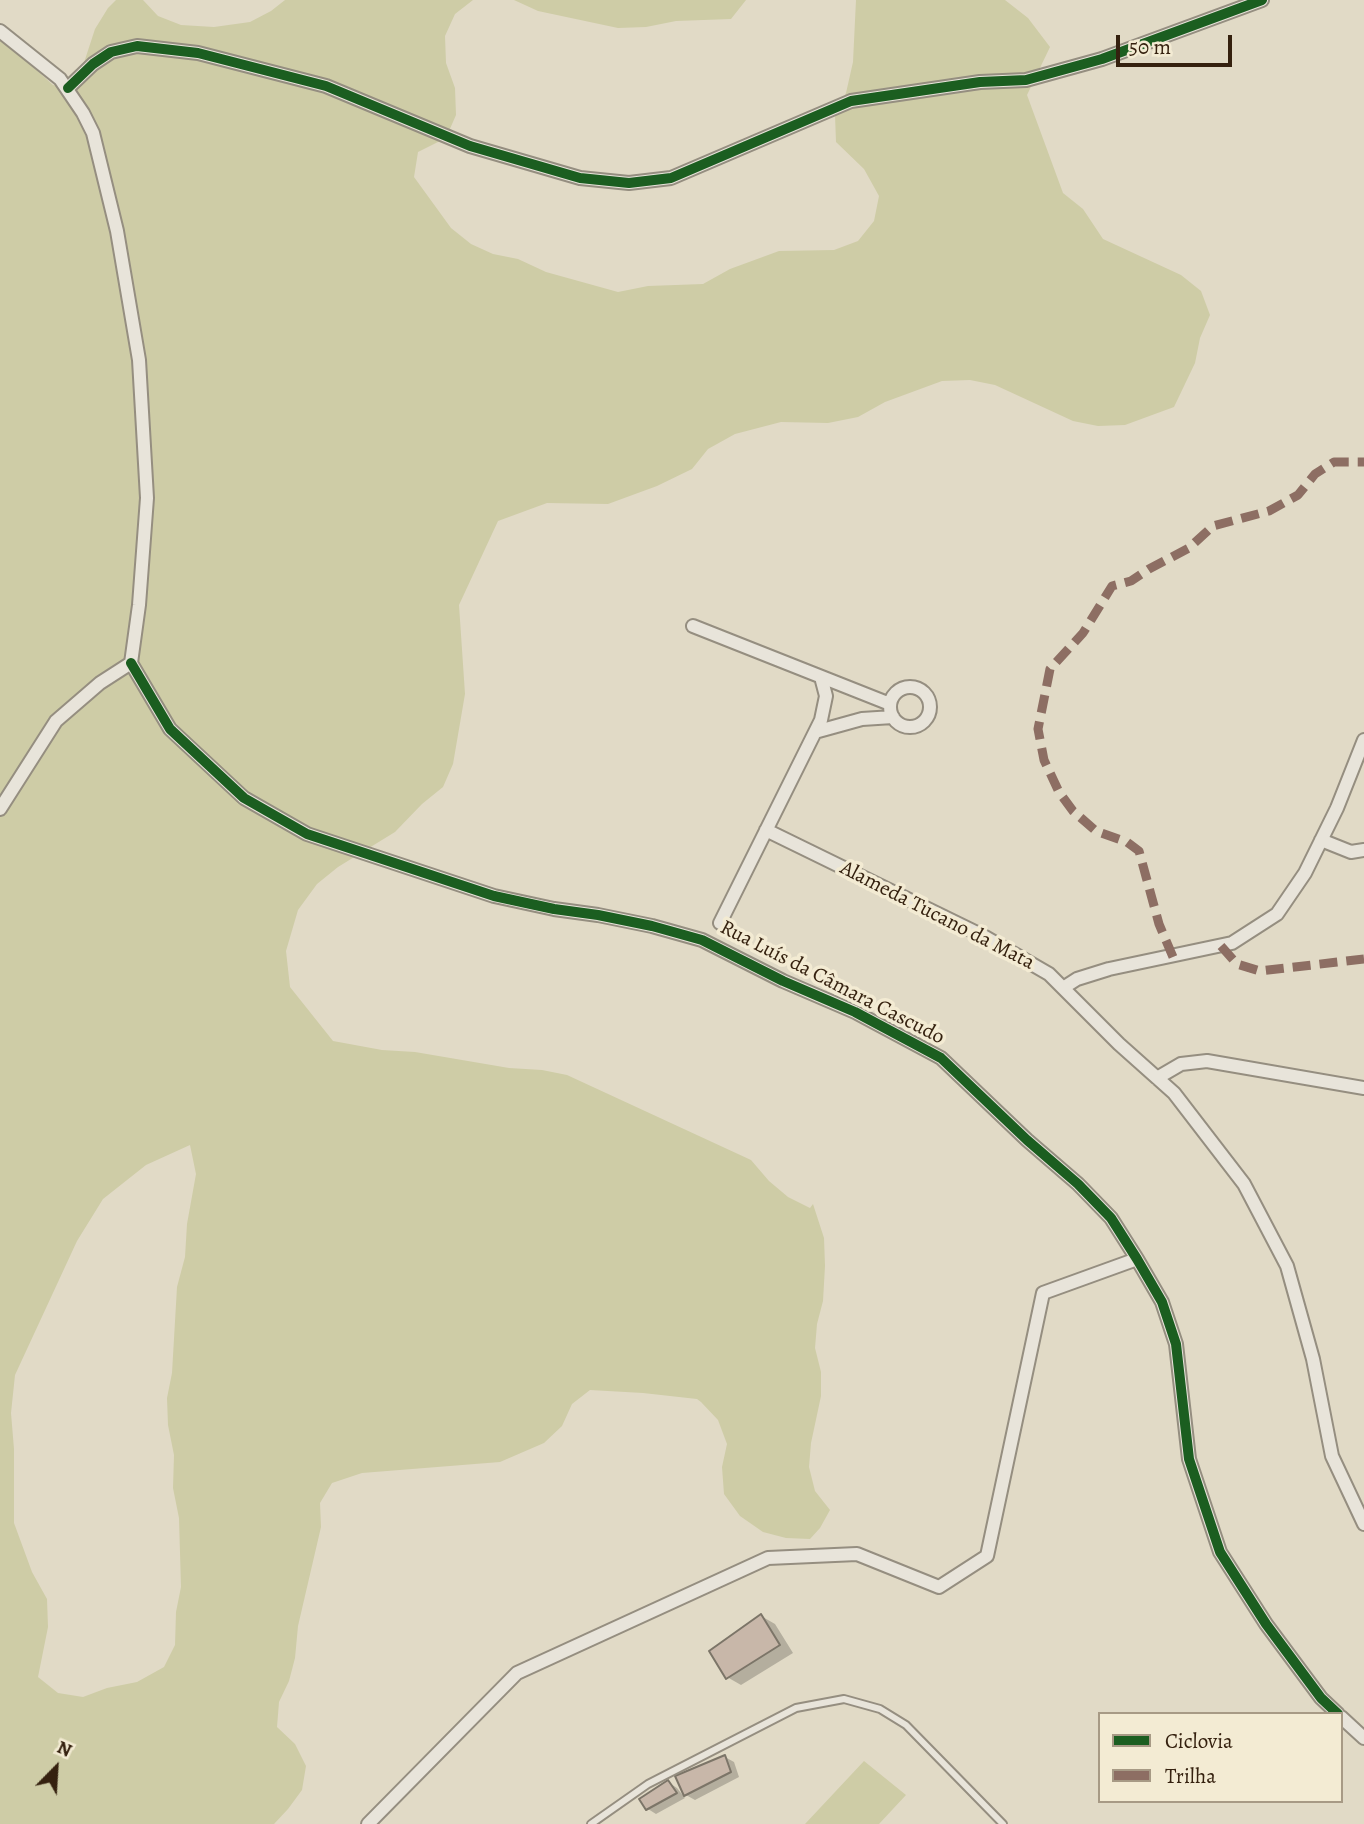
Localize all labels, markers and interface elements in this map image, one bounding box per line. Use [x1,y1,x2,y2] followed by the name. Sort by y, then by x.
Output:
[1119,21,1234,65] scale bar
[1129,33,1171,61] text: 50 m
[836,856,1038,976] street label: Alameda Tucano da Mata
[716,915,948,1051] street label: Rua Luís da Câmara Cascudo
[1098,1712,1343,1803] legend
[1165,1727,1233,1755] text: Ciclovia
[21,1733,91,1803] north arrow
[53,1734,76,1764] text: N
[1165,1762,1216,1790] text: Trilha

